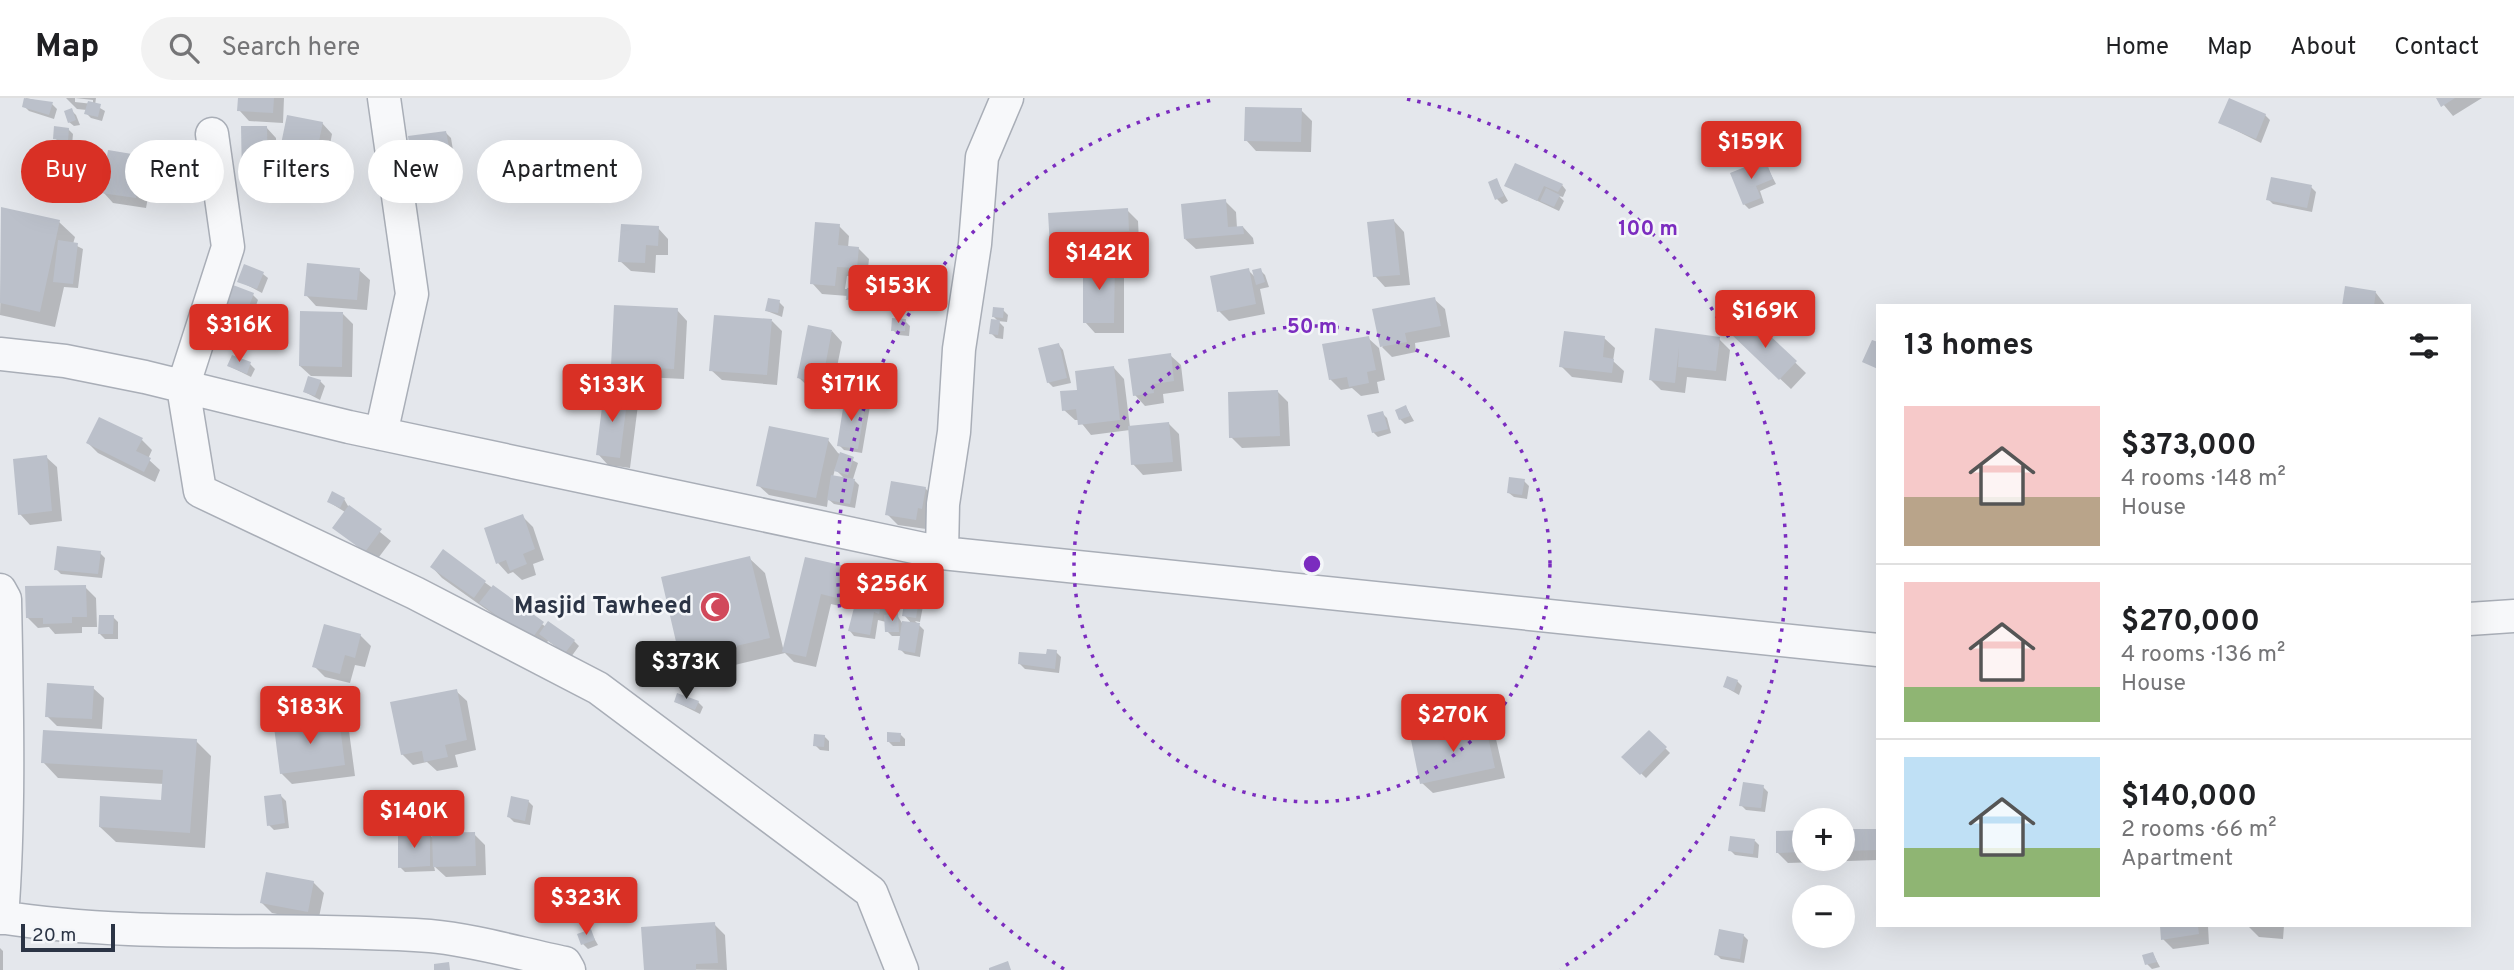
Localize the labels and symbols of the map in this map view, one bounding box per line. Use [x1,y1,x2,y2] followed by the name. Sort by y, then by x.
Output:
[1702,122,1800,181] pin: $159K
[1618,216,1678,243] text: 100 m
[1050,232,1148,292] pin: $142K
[849,266,947,325] pin: $153K
[1716,290,1814,350] pin: $169K
[190,304,288,364] pin: $316K
[1287,314,1337,341] text: 50 m
[563,364,661,424] pin: $133K
[802,364,900,423] pin: $171K
[1300,552,1324,576] centre of rings
[843,564,941,623] pin: $256K
[698,590,732,624] mosque icon: Masjid Tawheed
[514,592,692,622] place label: Masjid Tawheed
[637,642,735,701] pin: $373K
[261,686,359,746] pin: $183K
[1404,694,1502,754] pin: $270K
[365,790,463,850] pin: $140K
[537,878,635,937] pin: $323K
[21,921,116,953] scale bar

